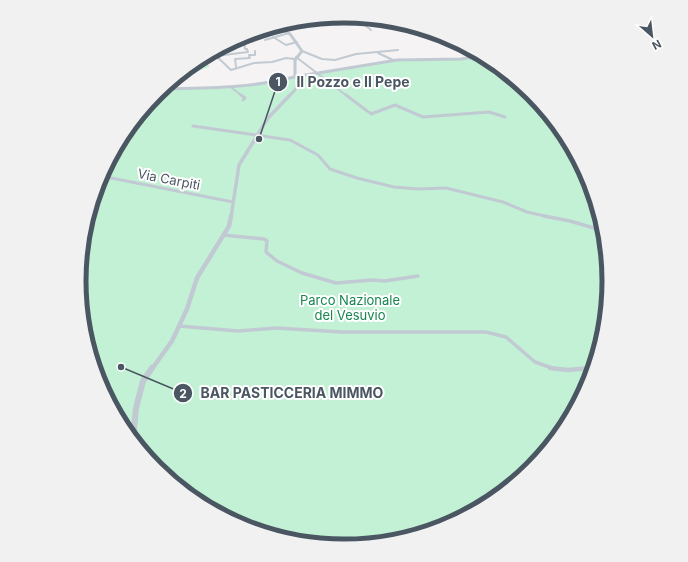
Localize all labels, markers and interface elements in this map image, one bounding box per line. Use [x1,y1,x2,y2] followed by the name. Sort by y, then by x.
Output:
[632,16,672,56] north arrow
[650,37,664,53] text: N
[268,69,417,95] callout: Il Pozzo e Il Pepe
[296,73,410,90] text: Il Pozzo e Il Pepe
[275,74,281,89] text: 1
[136,165,202,193] street label: Via Carpiti
[300,292,400,323] park label: Parco Nazionale del Vesuvio
[173,380,391,406] callout: BAR PASTICCERIA MIMMO
[201,384,384,401] text: BAR PASTICCERIA MIMMO
[179,386,187,401] text: 2

